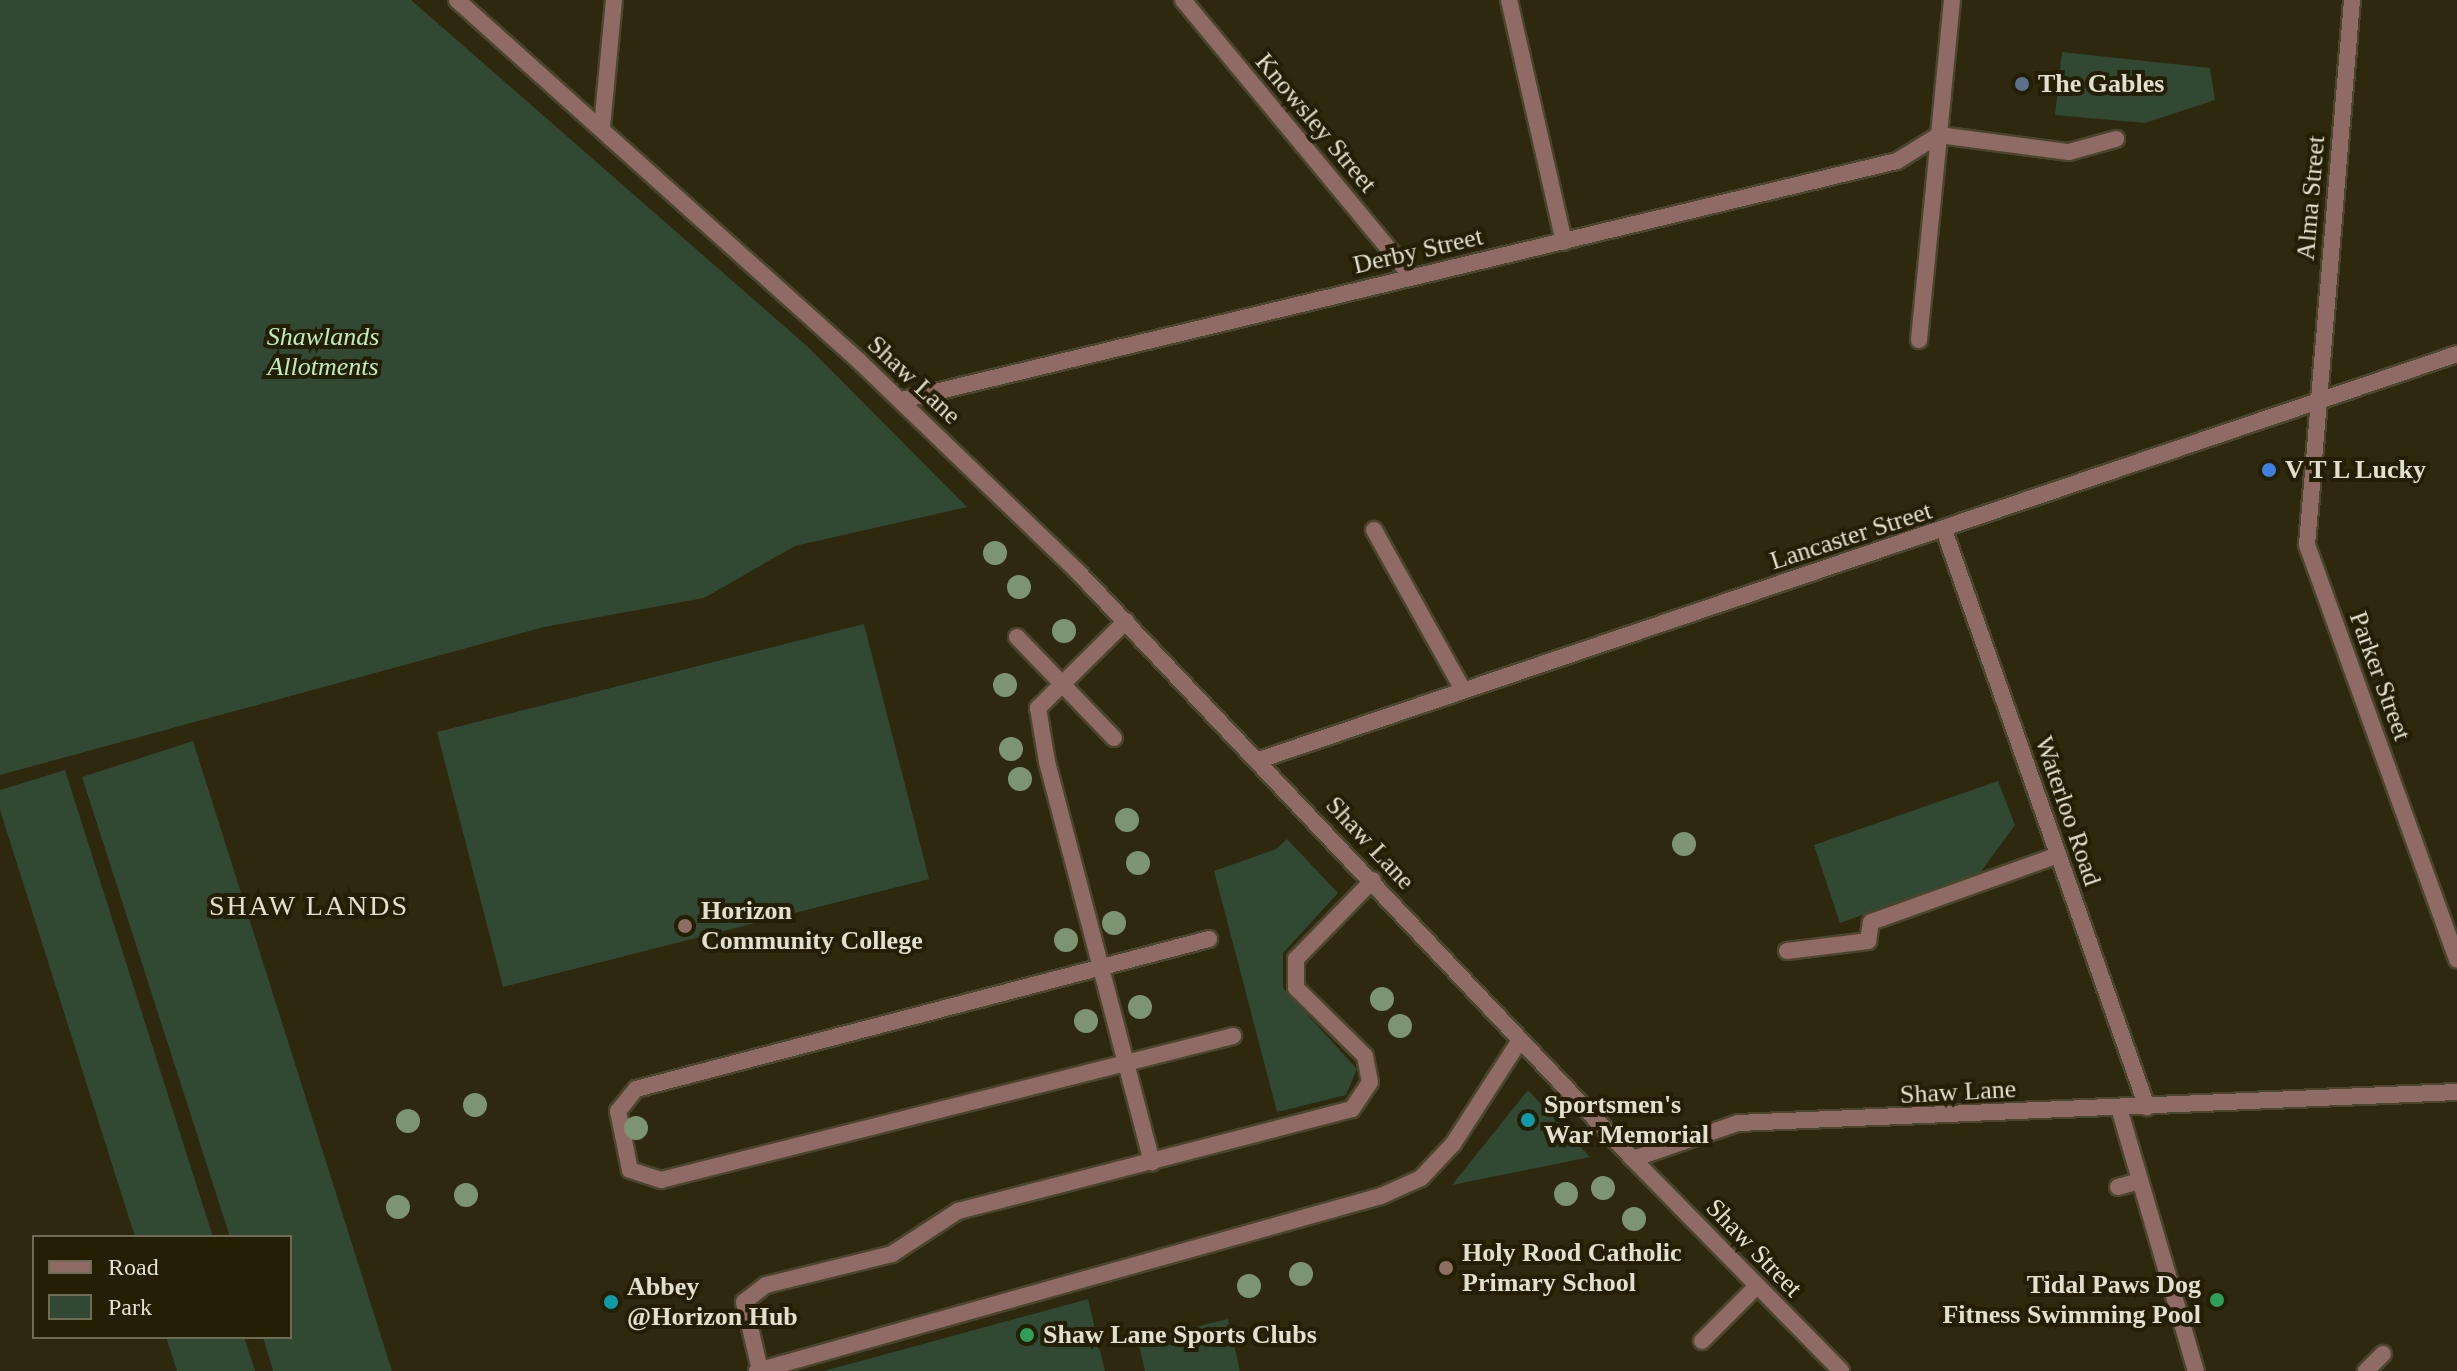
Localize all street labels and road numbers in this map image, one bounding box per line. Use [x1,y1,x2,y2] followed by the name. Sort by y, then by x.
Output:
[1249,47,1383,199] street label: Knowsley Street
[2290,134,2332,262] street label: Alma Street
[1350,221,1486,281] street label: Derby Street
[861,329,967,431] street label: Shaw Lane
[1766,495,1936,577] street label: Lancaster Street
[2342,607,2418,745] street label: Parker Street
[2028,732,2108,890] street label: Waterloo Road
[1319,790,1421,896] street label: Shaw Lane
[1899,1073,2017,1111] street label: Shaw Lane
[1699,1192,1809,1304] street label: Shaw Street

